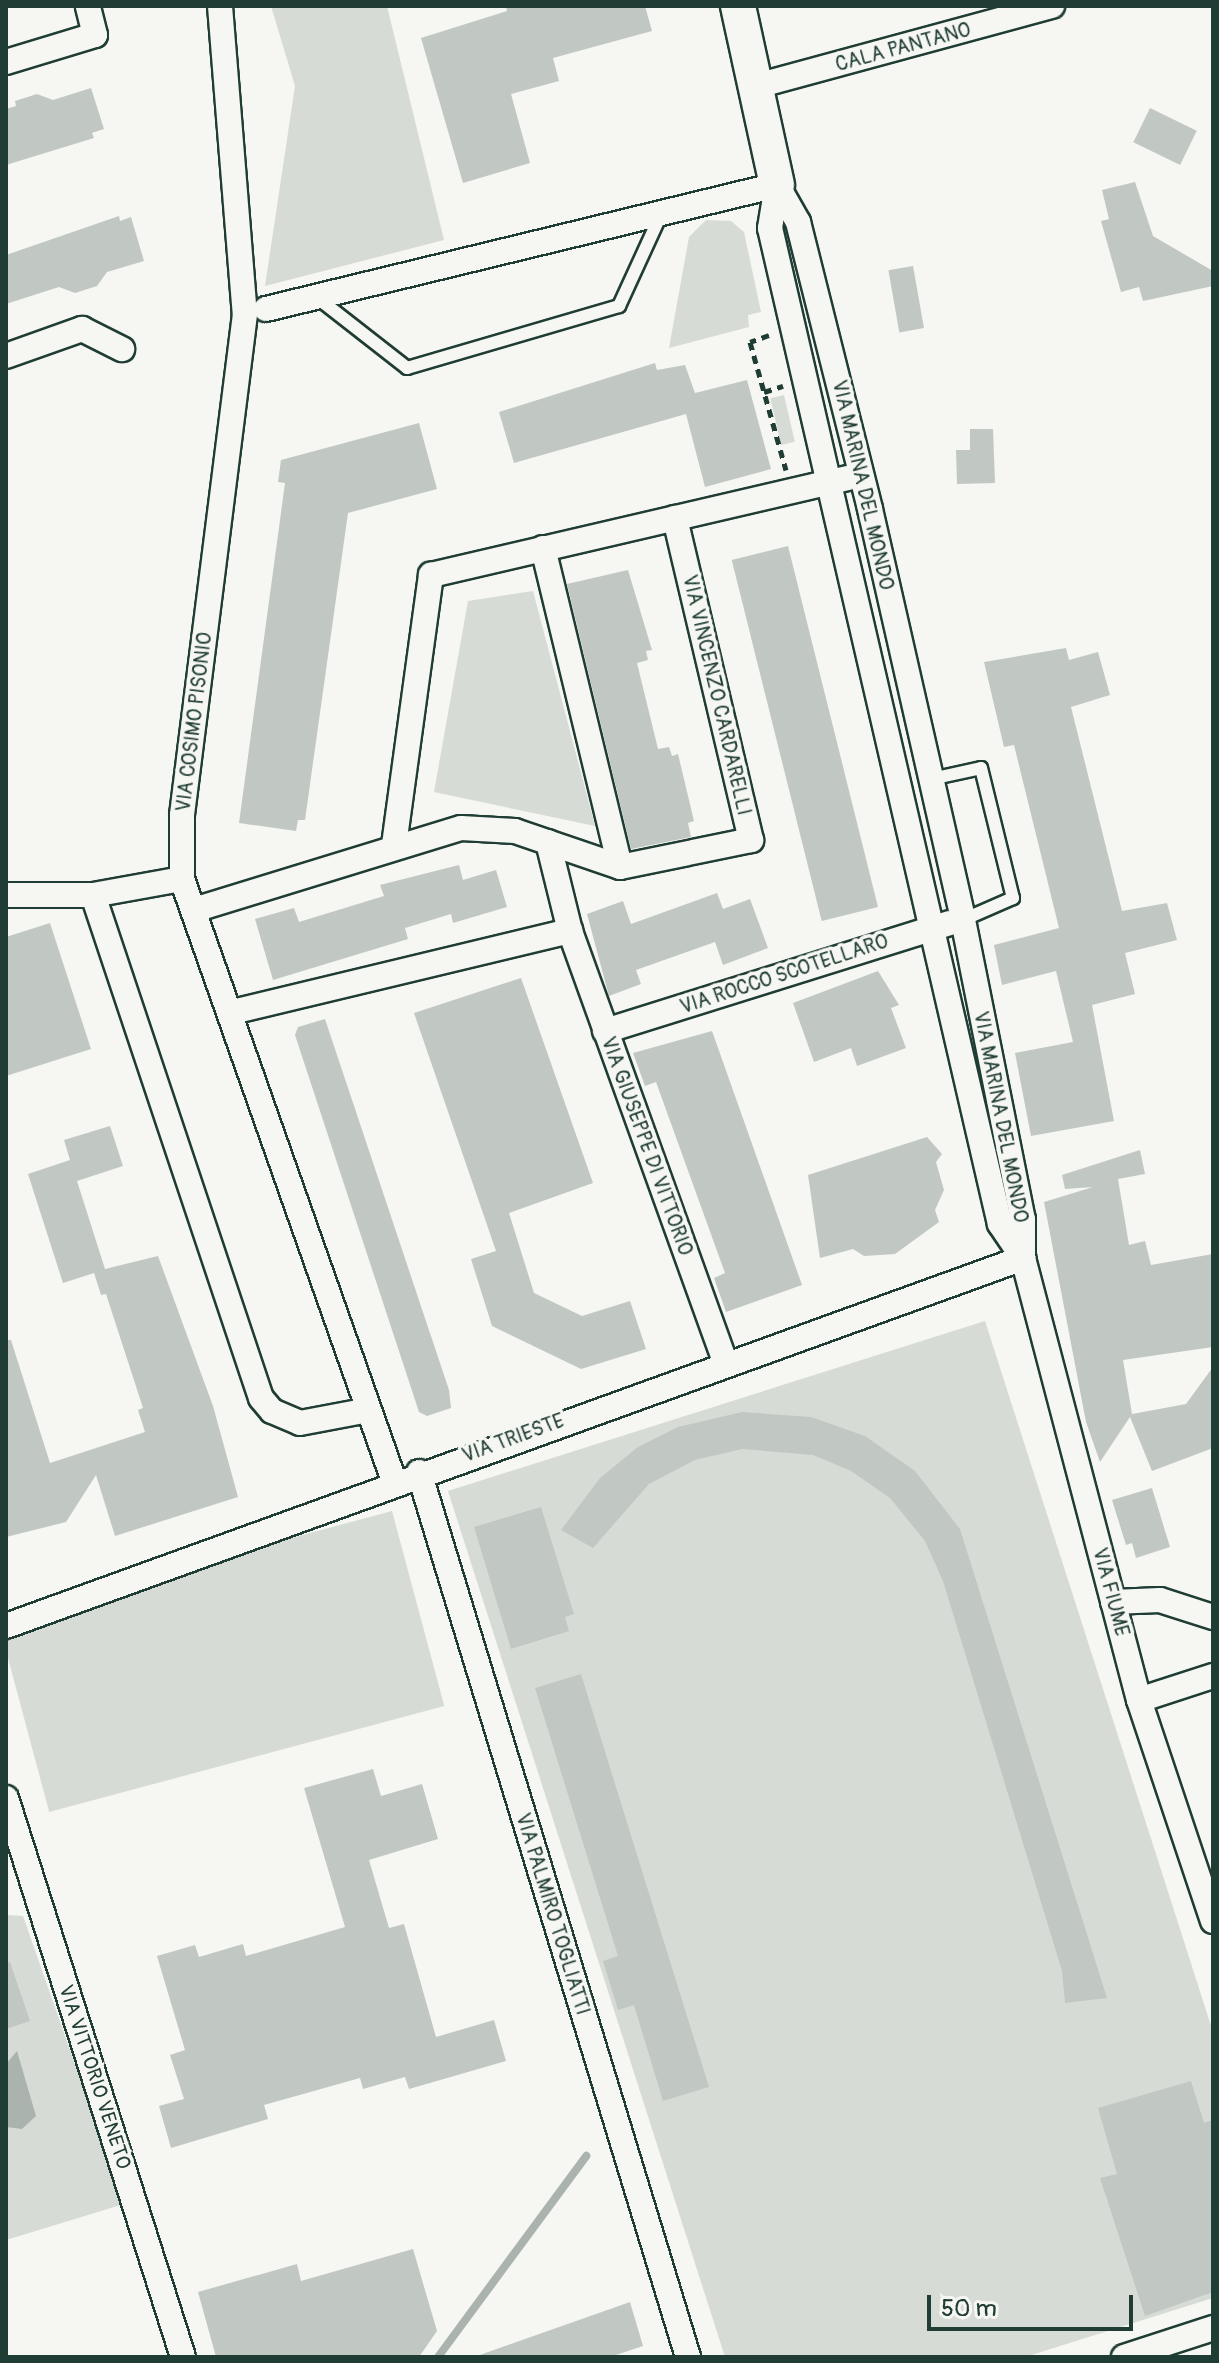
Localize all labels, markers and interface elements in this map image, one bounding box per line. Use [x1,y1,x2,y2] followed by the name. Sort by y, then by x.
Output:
[833,17,973,77] street label: CALA PANTANO
[827,378,899,592] street label: VIA MARINA DEL MONDO
[678,572,756,818] street label: VIA VINCENZO CARDARELLI
[171,631,217,813] street label: VIA COSIMO PISONIO
[677,929,891,1019] street label: VIA ROCCO SCOTELLARO
[969,1009,1033,1225] street label: VIA MARINA DEL MONDO
[596,1033,698,1259] street label: VIA GIUSEPPE DI VITTORIO
[459,1408,567,1468] street label: VIA TRIESTE
[1088,1545,1134,1639] street label: VIA FIUME
[511,1810,595,2018] street label: VIA PALMIRO TOGLIATTI
[54,1982,136,2172] street label: VIA VITTORIO VENETO
[931,2279,1137,2329] scale bar
[941,2294,997,2323] text: 50 m

